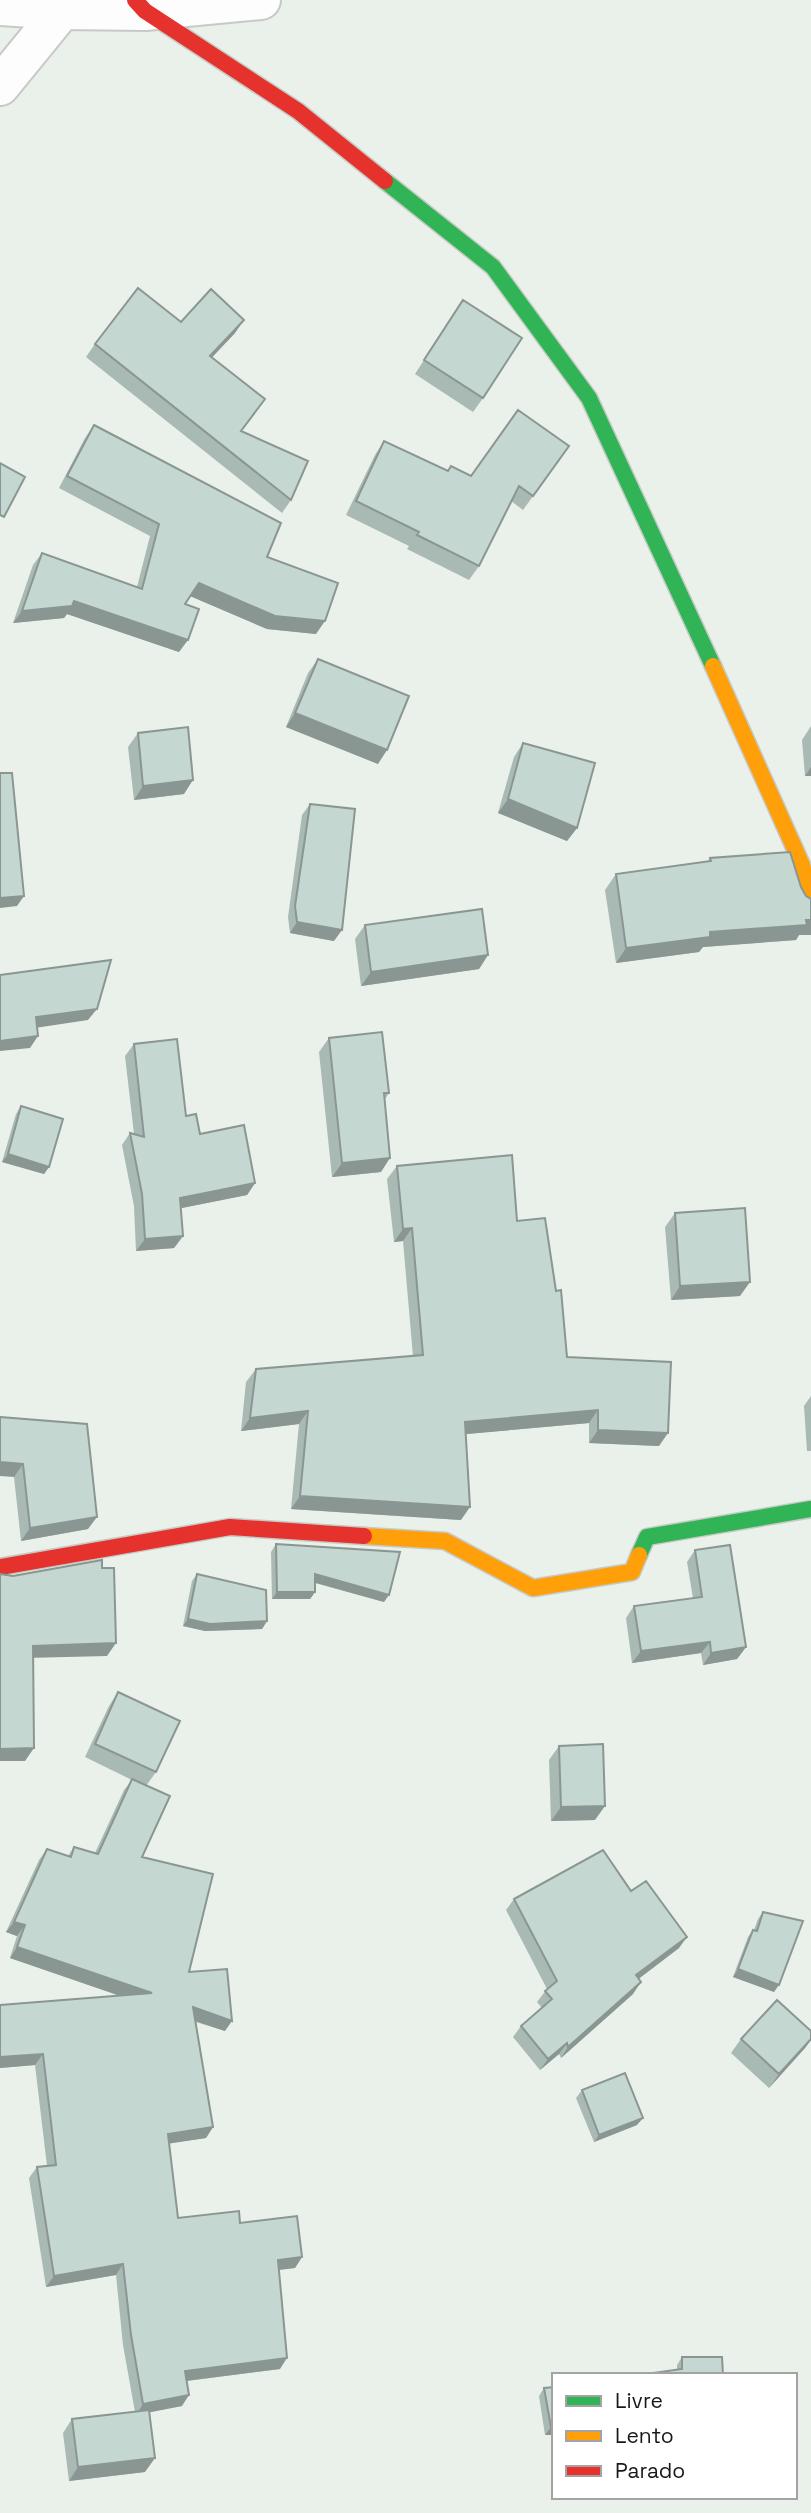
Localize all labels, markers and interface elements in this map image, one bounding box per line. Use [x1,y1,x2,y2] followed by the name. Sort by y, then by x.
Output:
[552,2373,797,2499] legend
[615,2387,663,2414] text: Livre
[615,2422,674,2449] text: Lento
[615,2457,685,2484] text: Parado

